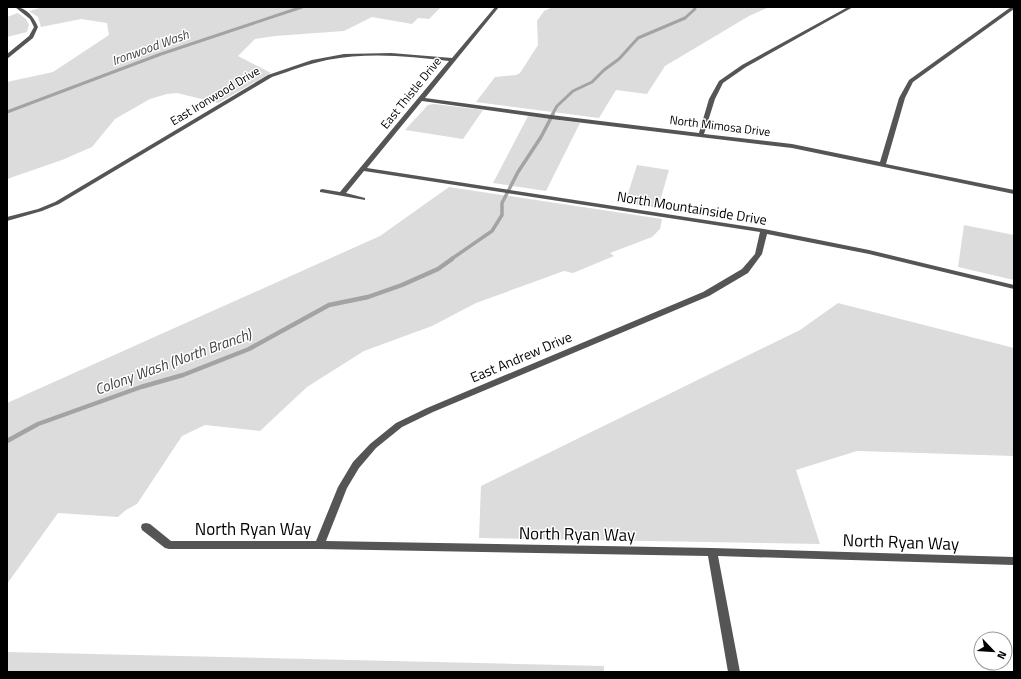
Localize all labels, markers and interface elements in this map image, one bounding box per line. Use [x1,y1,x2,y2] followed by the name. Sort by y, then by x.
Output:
[109,24,192,70] water label: Ironwood Wash
[376,53,446,133] street label: East Thistle Drive
[166,61,263,130] street label: East Ironwood Drive
[669,110,772,141] street label: North Mimosa Drive
[616,185,768,230] street label: North Mountainside Drive
[91,322,256,401] water label: Colony Wash (North Branch)
[467,326,575,387] street label: East Andrew Drive
[195,516,311,542] street label: North Ryan Way
[519,520,635,548] street label: North Ryan Way
[842,527,960,557] street label: North Ryan Way
[973,631,1013,671] north arrow
[993,648,1011,662] text: N

